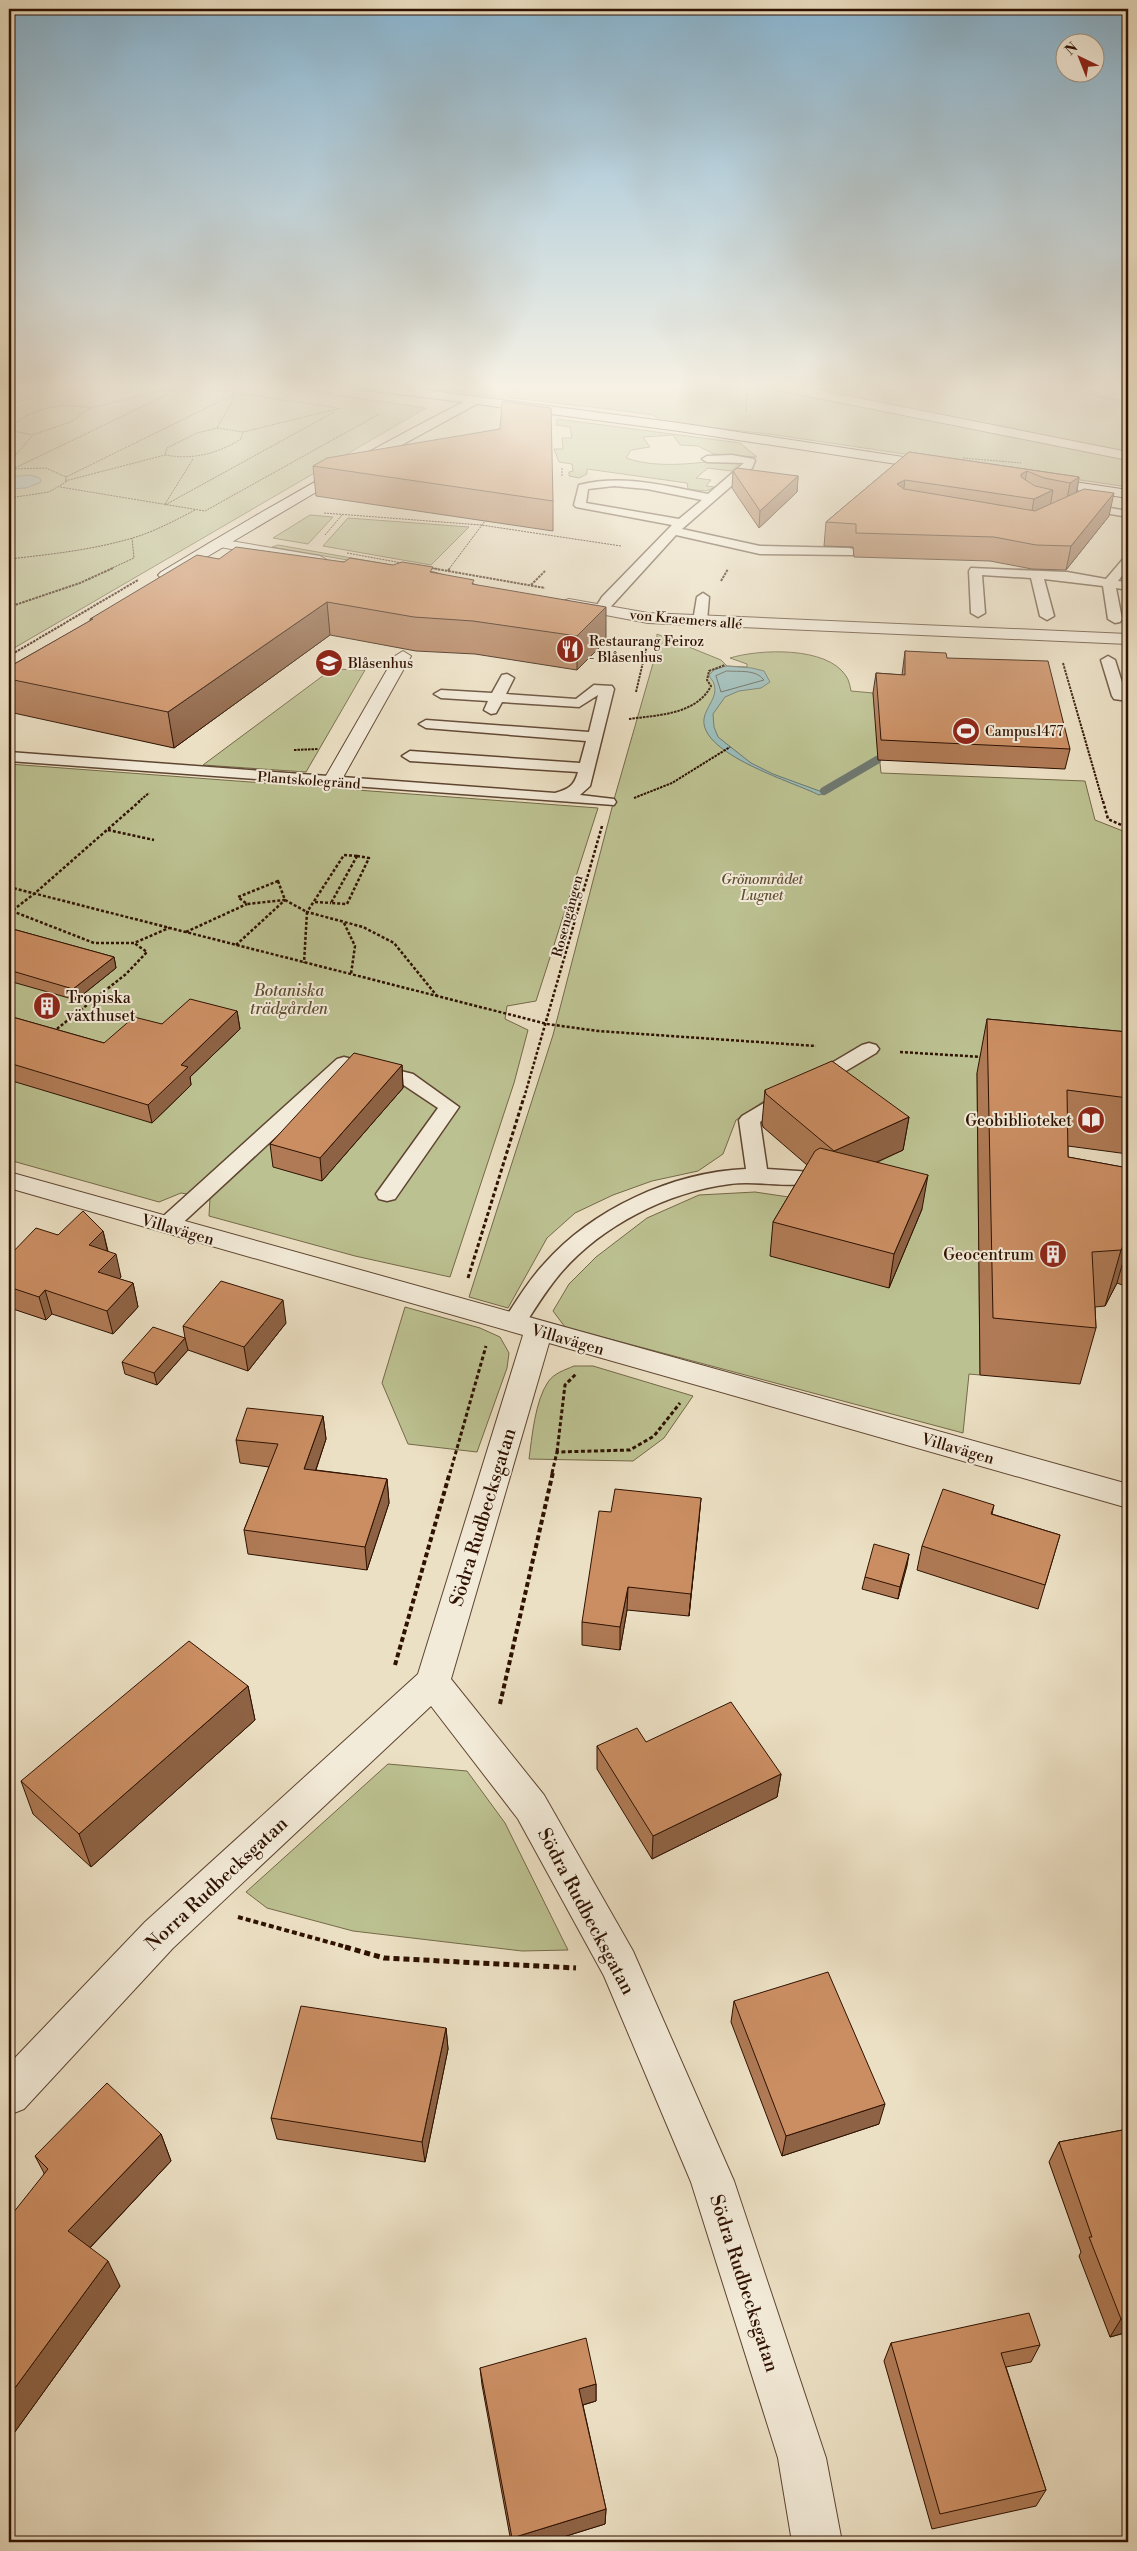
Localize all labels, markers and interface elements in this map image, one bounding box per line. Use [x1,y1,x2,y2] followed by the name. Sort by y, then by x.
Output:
[1054,32,1104,82] north arrow
[1062,39,1082,60] text: N
[628,606,743,634] street label: von Kraemers allé
[589,633,704,667] place label: Restaurang Feiroz - Blåsenhus
[555,634,585,664] restaurant icon: Restaurang Feiroz - Blåsenhus
[314,648,344,678] school or university icon: Blåsenhus
[347,655,413,673] place label: Blåsenhus
[951,716,981,746] sports icon: Campus1477
[985,723,1063,741] place label: Campus1477
[257,768,361,794] street label: Plantskolegränd
[721,871,804,905] park label: Grönområdet Lugnet
[548,873,588,959] street label: Rosengången
[250,981,329,1019] park label: Botaniska trädgården
[65,988,136,1026] place label: Tropiska växthuset
[32,991,62,1021] building icon: Tropiska växthuset
[1076,1105,1106,1135] library icon: Geobiblioteket
[965,1111,1072,1131] place label: Geobiblioteket
[138,1210,217,1250] street label: Villavägen
[1038,1239,1068,1269] building icon: Geocentrum
[943,1245,1034,1265] place label: Geocentrum
[528,1320,607,1360] street label: Villavägen
[444,1425,522,1609] street label: Södra Rudbecksgatan
[918,1429,997,1469] street label: Villavägen
[140,1812,293,1956] street label: Norra Rudbecksgatan
[532,1824,640,1999] street label: Södra Rudbecksgatan
[704,2192,784,2375] street label: Södra Rudbecksgatan

